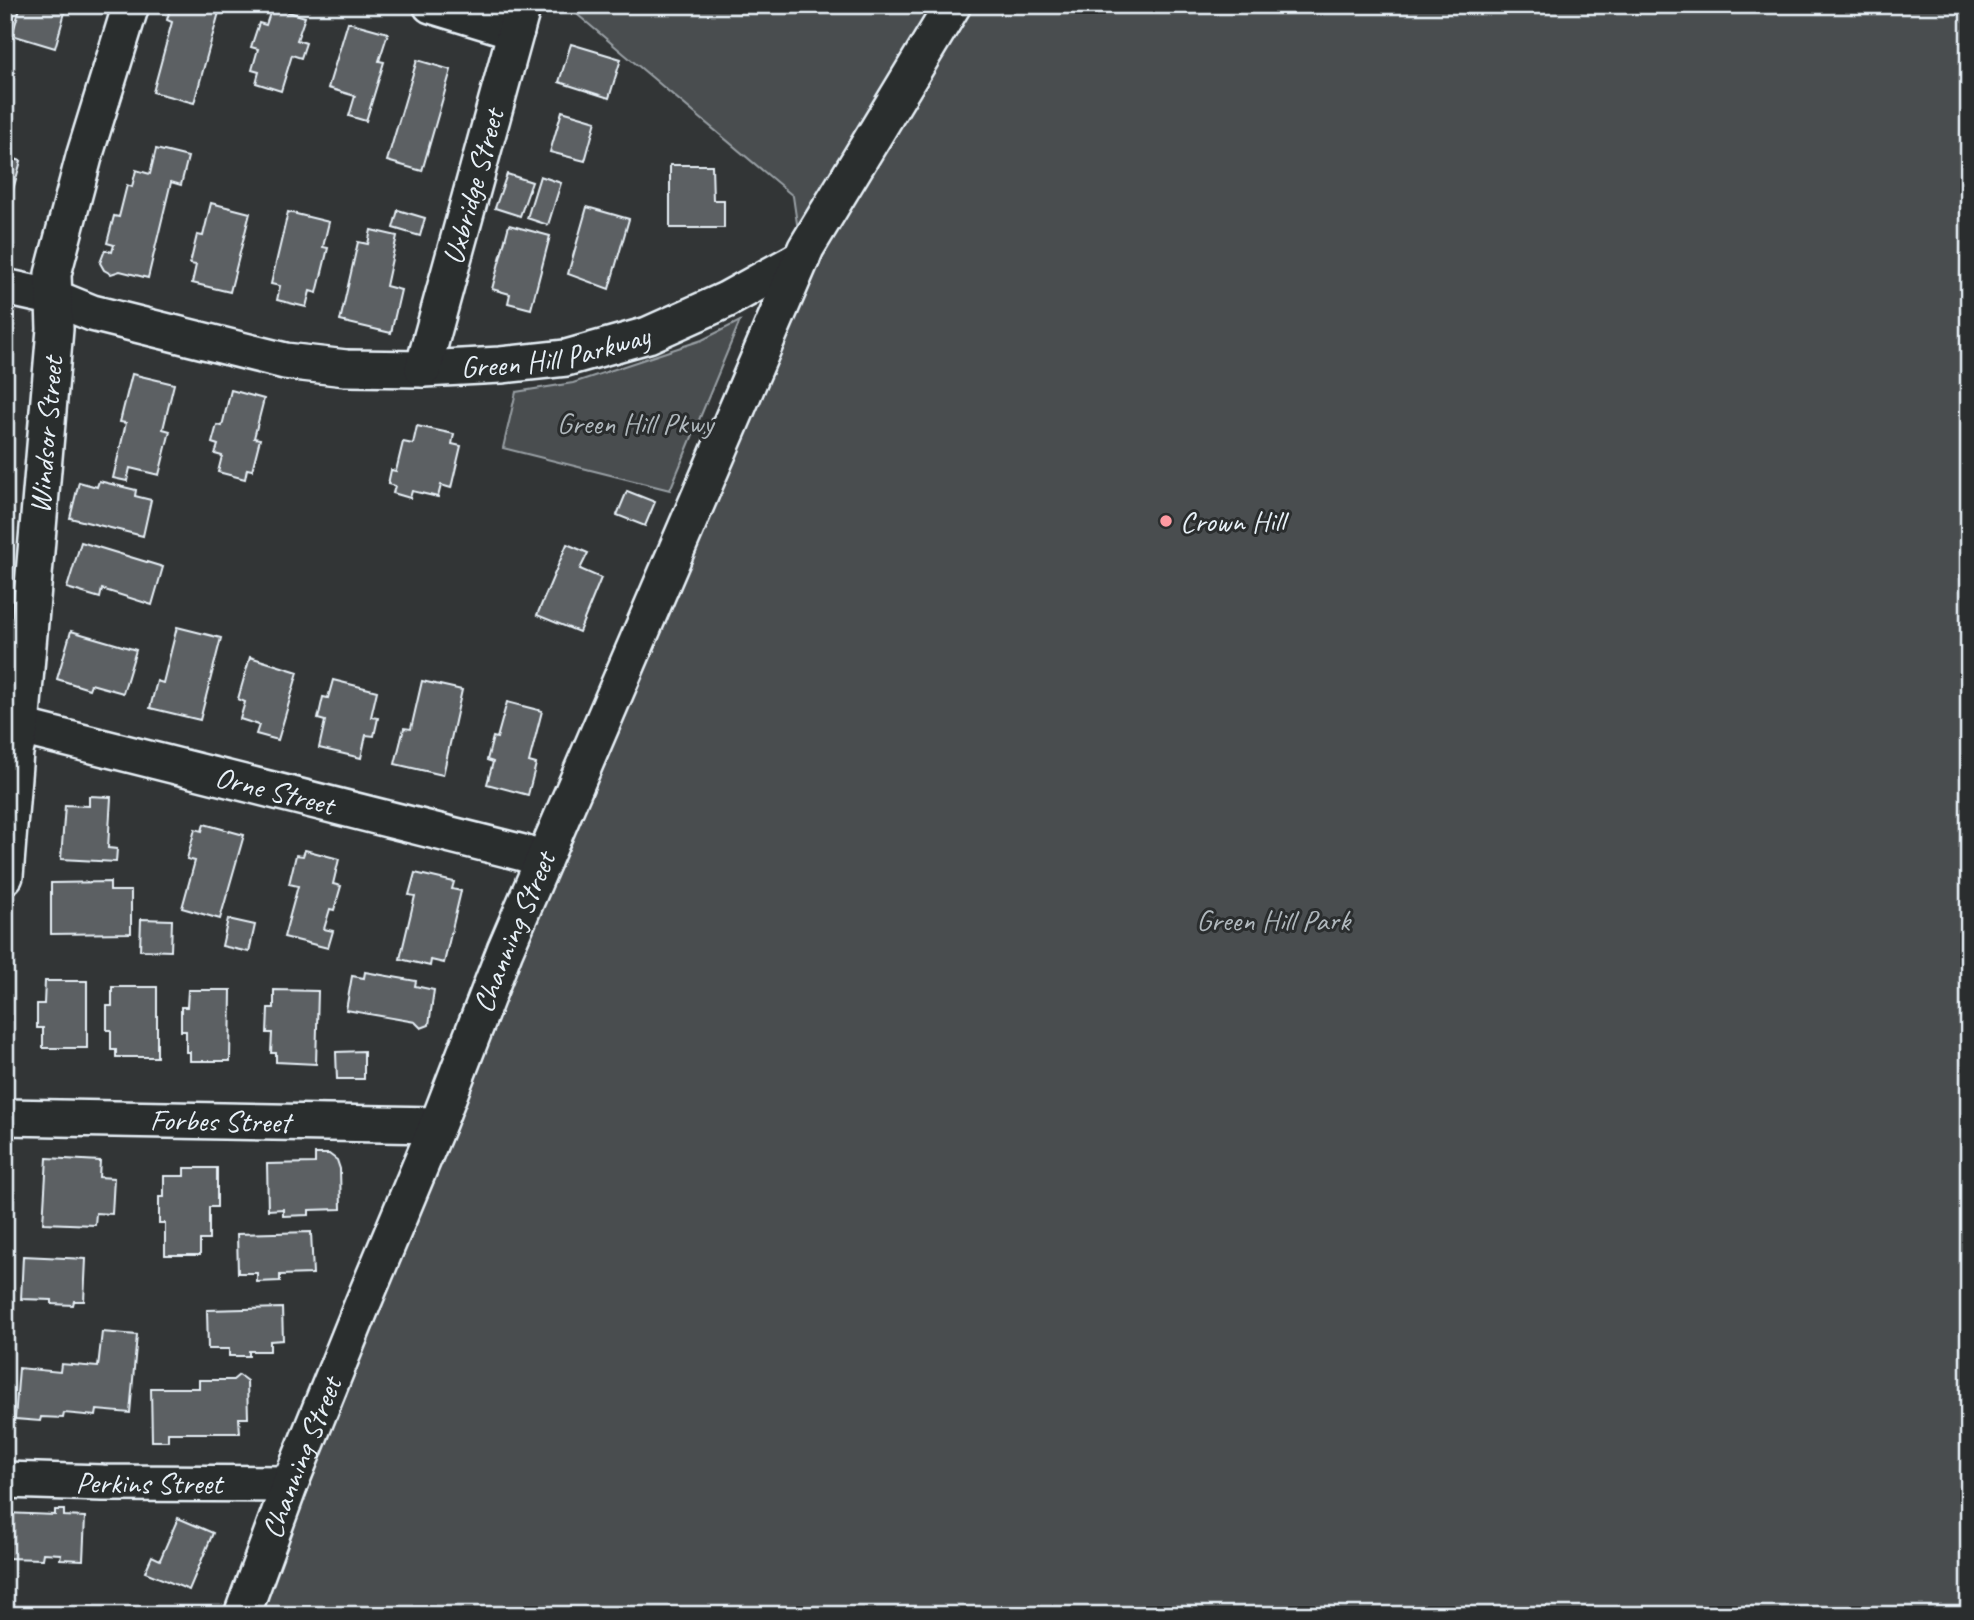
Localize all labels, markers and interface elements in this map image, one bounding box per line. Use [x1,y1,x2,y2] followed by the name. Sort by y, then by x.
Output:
[434,102,513,269] street label: Uxbridge Street
[460,316,656,386] street label: Green Hill Parkway
[20,352,72,515] street label: Windsor Street
[557,404,716,442] park label: Green Hill Pkwy
[1180,502,1289,540] place label: Crown Hill
[1158,513,1174,529] marker: Crown Hill
[211,758,341,825] street label: Orne Street
[464,843,565,1018] street label: Channing Street
[1196,901,1352,939] park label: Green Hill Park
[150,1101,294,1141] street label: Forbes Street
[253,1369,351,1544] street label: Channing Street
[75,1463,225,1503] street label: Perkins Street

